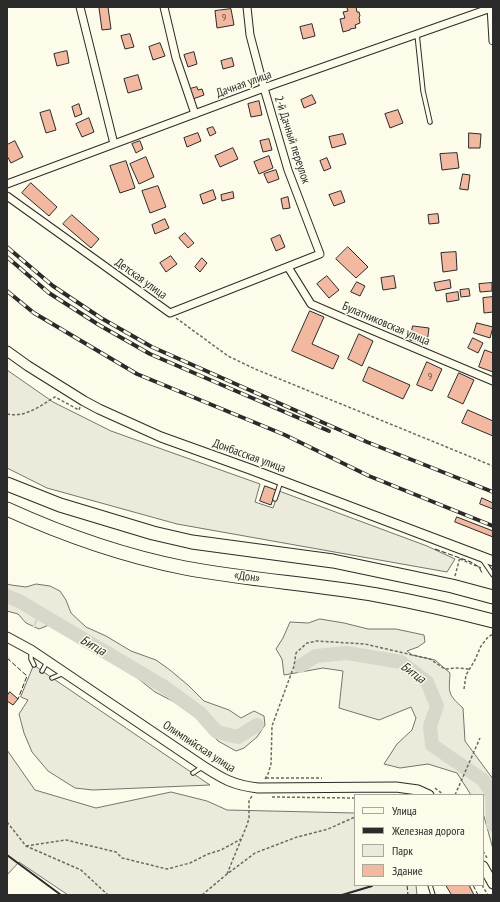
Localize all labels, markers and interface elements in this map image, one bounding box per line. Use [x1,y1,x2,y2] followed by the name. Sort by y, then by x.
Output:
[222,12,226,24] house number: 9
[214,67,274,101] street label: Дачная улица
[271,94,313,186] street label: 2-й Дачный переулок
[112,255,170,303] street label: Детская улица
[340,299,432,349] street label: Булатниковская улица
[428,371,432,383] house number: 9
[211,436,287,476] street label: Донбасская улица
[233,568,261,586] street label: «Дон»
[78,633,108,659] water label: Битца
[398,659,428,687] water label: Битца
[160,718,238,776] street label: Олимпийская улица
[354,794,484,886] legend
[392,803,417,818] text: Улица
[392,823,465,838] text: Железная дорога
[392,843,413,858] text: Парк
[392,863,423,878] text: Здание

